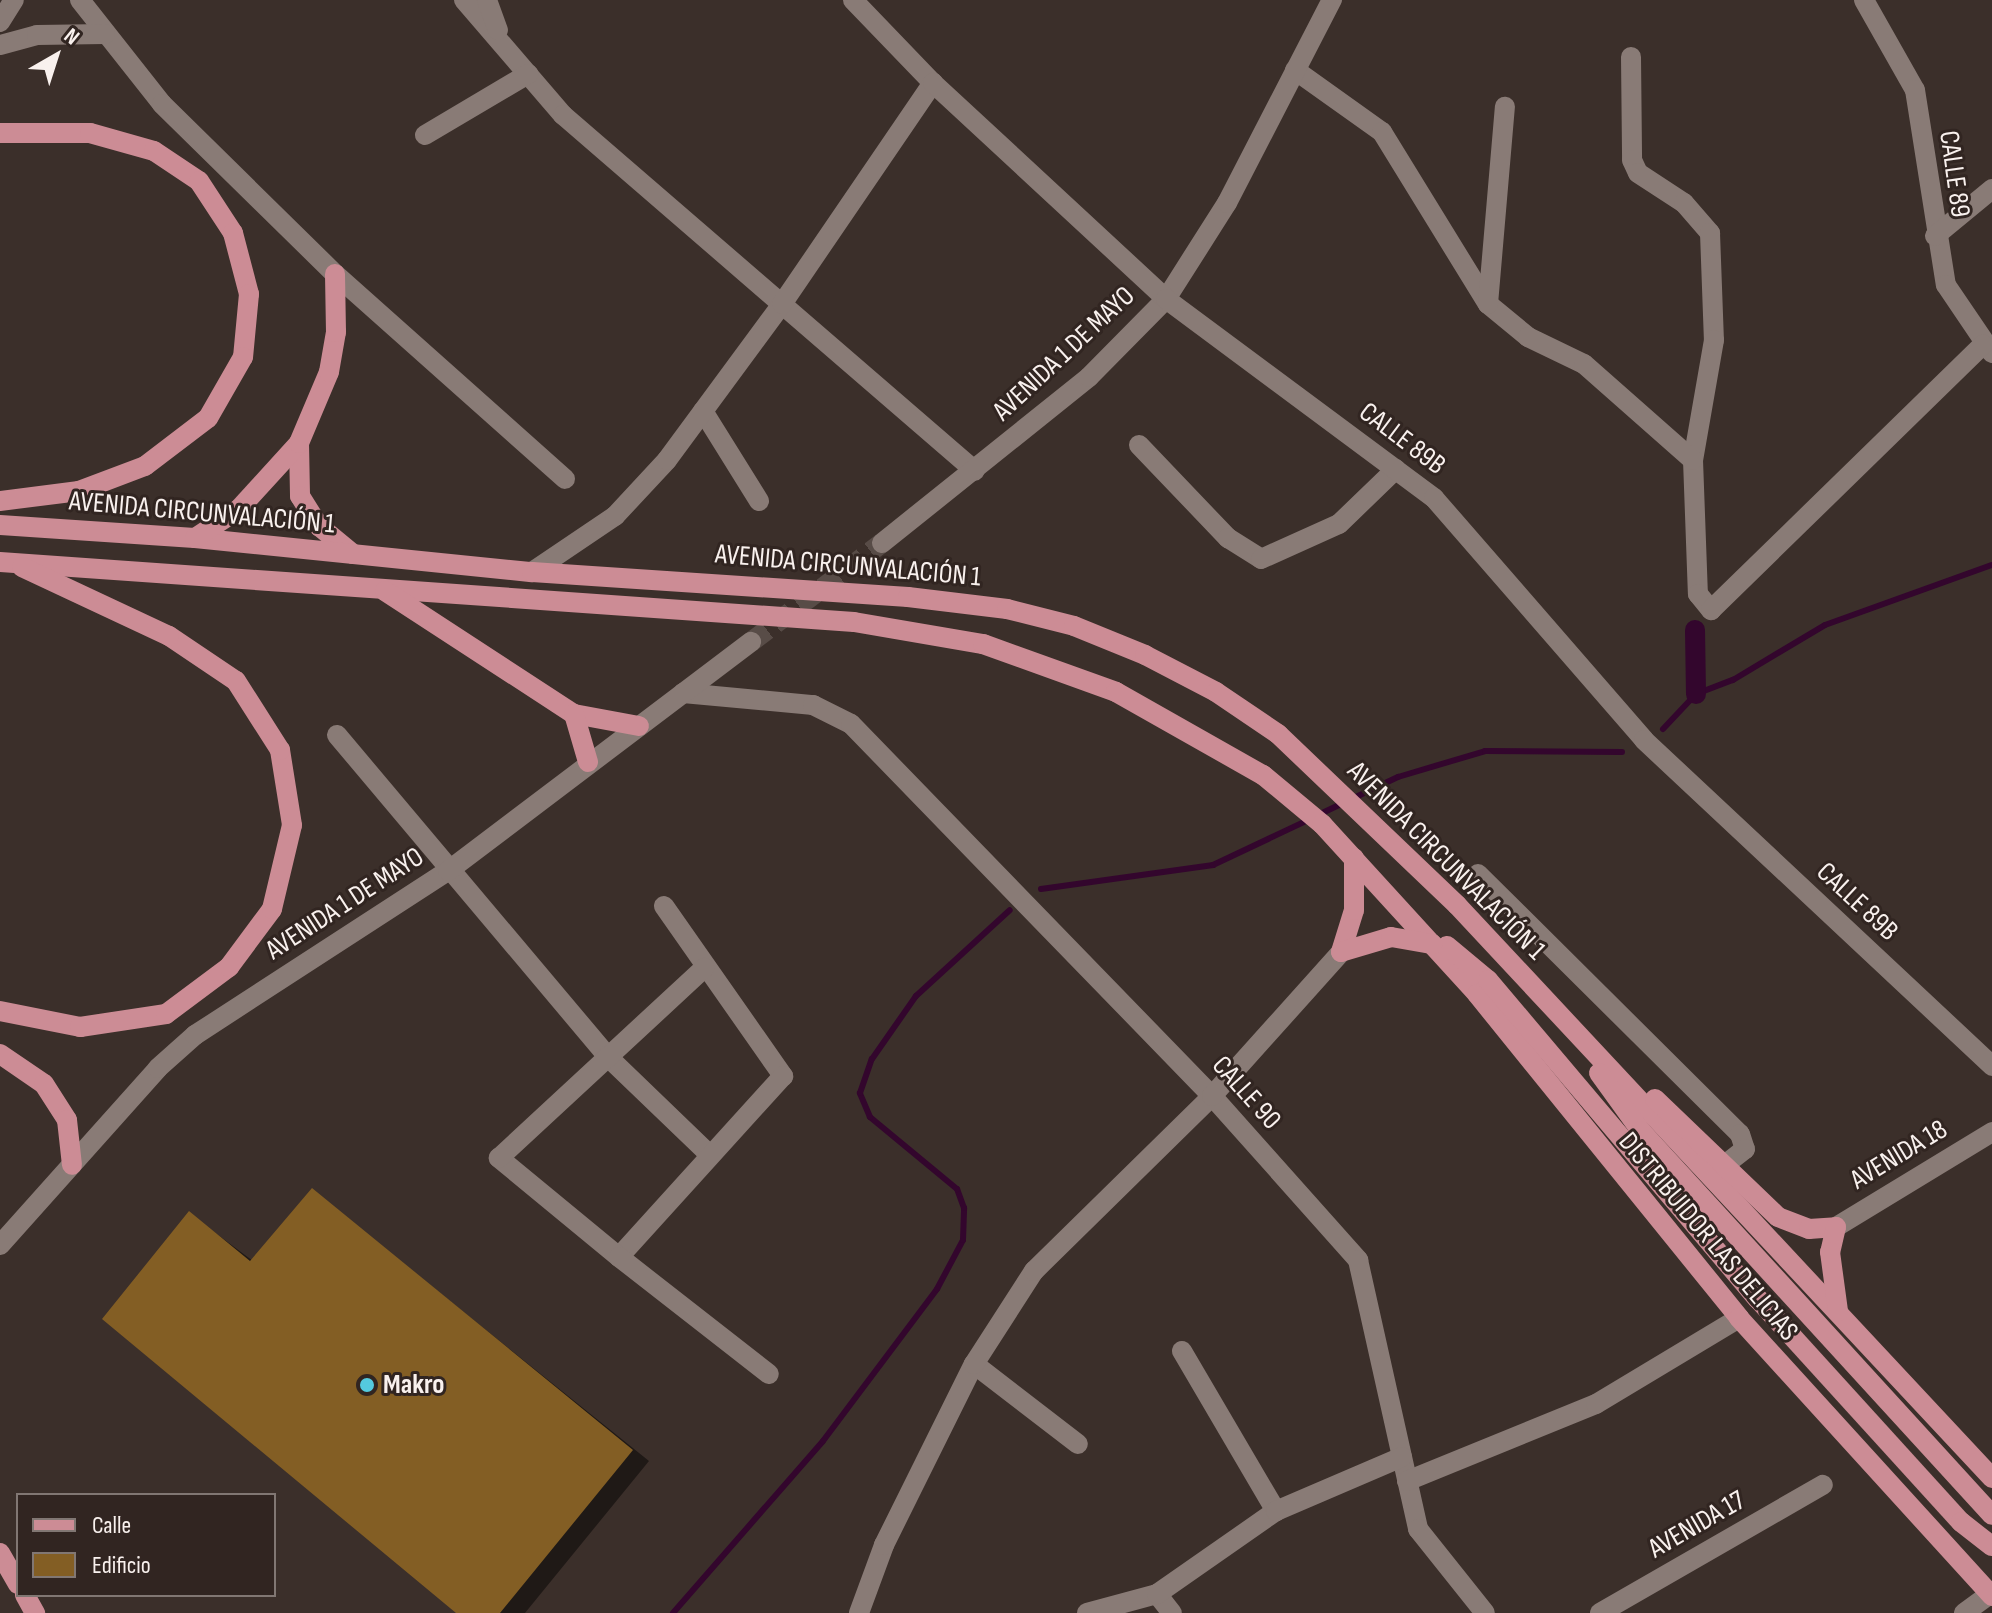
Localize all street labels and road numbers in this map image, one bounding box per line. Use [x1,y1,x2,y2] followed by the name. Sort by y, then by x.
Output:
[1931,129,1977,219] street label: CALLE 89
[986,280,1142,428] street label: AVENIDA 1 DE MAYO
[1352,396,1452,482] street label: CALLE 89B
[68,485,336,541] street label: AVENIDA CIRCUNVALACIÓN 1
[714,538,982,594] street label: AVENIDA CIRCUNVALACIÓN 1
[1340,755,1552,967] street label: AVENIDA CIRCUNVALACIÓN 1
[260,840,430,968] street label: AVENIDA 1 DE MAYO
[1809,856,1905,948] street label: CALLE 89B
[1204,1049,1288,1137] street label: CALLE 90
[1844,1113,1954,1197] street label: AVENIDA 18
[1611,1126,1805,1348] street label: DISTRIBUIDOR LAS DELICIAS
[1643,1484,1751,1566] street label: AVENIDA 17

